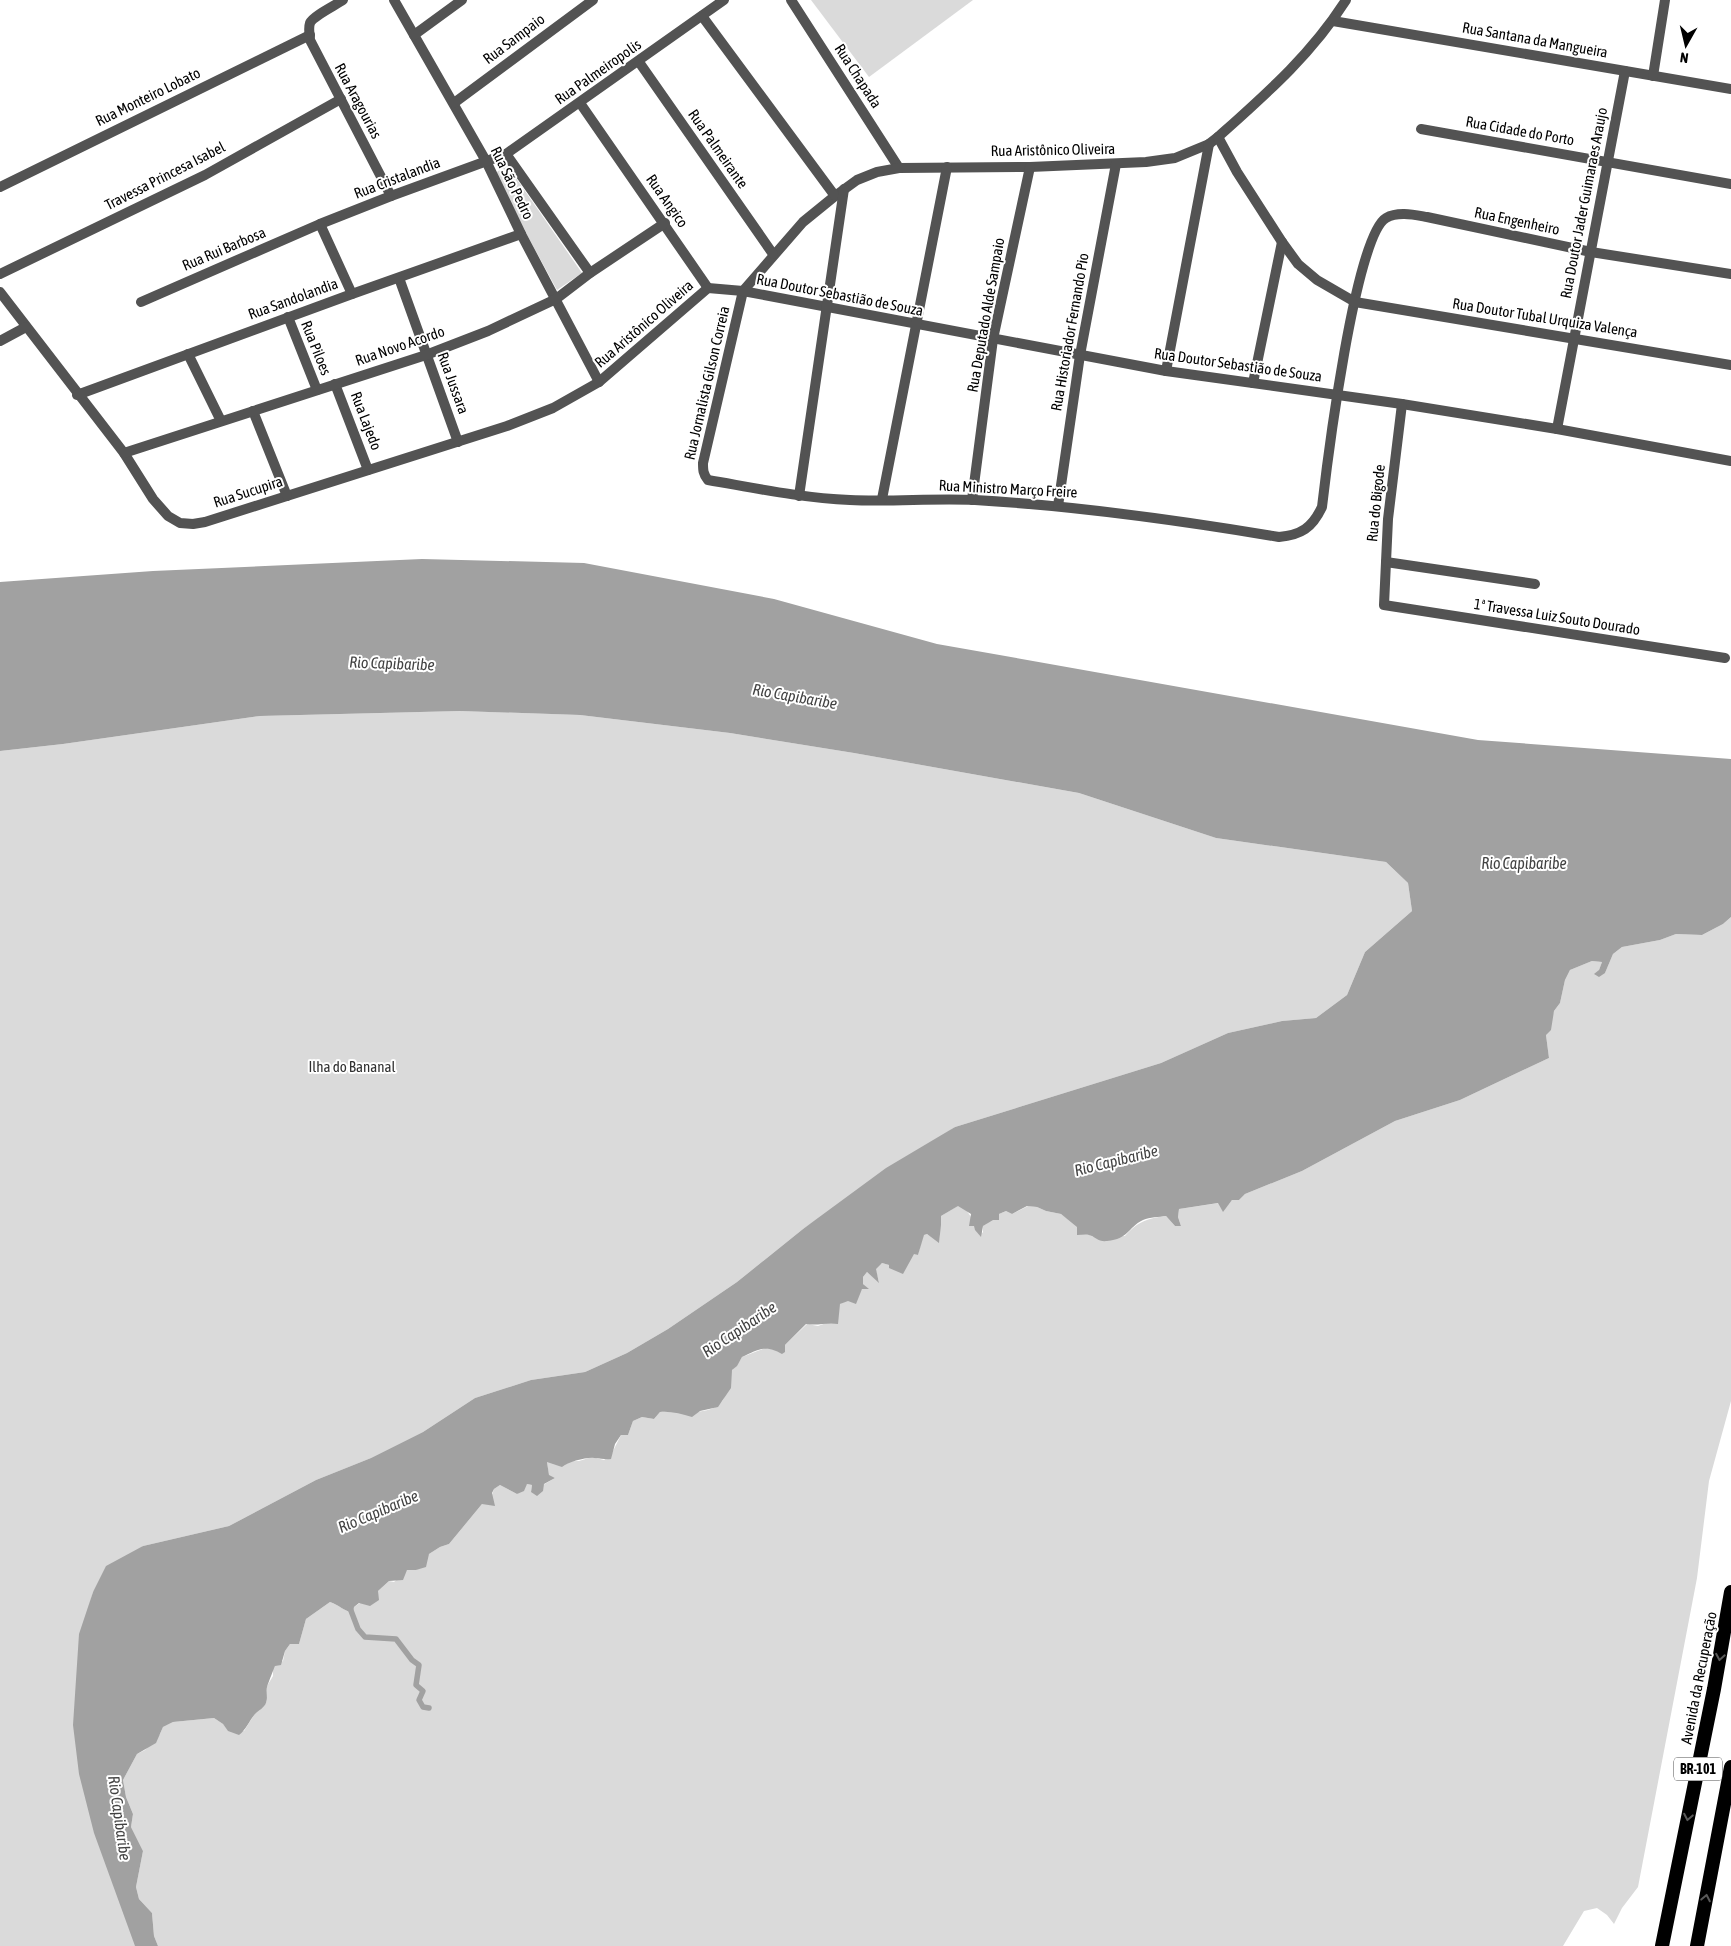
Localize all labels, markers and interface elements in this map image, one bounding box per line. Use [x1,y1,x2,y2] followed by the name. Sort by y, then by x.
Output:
[480,10,548,67] street label: Rua Sampaio
[1461,18,1609,61] street label: Rua Santana da Mangueira
[1661,20,1711,70] north arrow
[551,36,644,108] street label: Rua Palmeiropolis
[831,41,885,111] street label: Rua Chapada
[1679,49,1689,66] text: N
[331,60,385,141] street label: Rua Aragourias
[93,64,203,129] street label: Rua Monteiro Lobato
[685,106,752,191] street label: Rua Palmeirante
[1557,106,1610,300] street label: Rua Doutor Jader Guimaraes Araujo
[1464,113,1576,148] street label: Rua Cidade do Porto
[102,138,228,213] street label: Travessa Princesa Isabel
[991,140,1115,159] street label: Rua Aristônico Oliveira
[488,144,537,222] street label: Rua São Pedro
[351,153,442,202] street label: Rua Cristalandia
[643,171,692,231] street label: Rua Angico
[1473,203,1561,238] street label: Rua Engenheiro
[180,223,268,274] street label: Rua Rui Barbosa
[964,236,1007,394] street label: Rua Deputado Alde Sampaio
[1047,252,1092,412] street label: Rua Historiador Fernando Pio
[755,270,925,319] street label: Rua Doutor Sebastião de Souza
[246,274,340,323] street label: Rua Sandolandia
[591,276,696,371] street label: Rua Aristônico Oliveira
[1451,294,1639,341] street label: Rua Doutor Tubal Urquiza Valença
[681,304,732,461] street label: Rua Jornalista Gilson Correia
[298,318,335,378] street label: Rua Piloes
[353,322,447,369] street label: Rua Novo Acordo
[1153,344,1323,385] street label: Rua Doutor Sebastião de Souza
[434,350,472,416] street label: Rua Jussara
[348,389,385,452] street label: Rua Lajedo
[1363,463,1388,542] street label: Rua do Bigode
[211,472,285,511] street label: Rua Sucupira
[938,476,1078,501] street label: Rua Ministro Março Freire
[1473,595,1641,638] street label: 1ª Travessa Luiz Souto Dourado
[349,653,435,674] water label: Rio Capibaribe
[751,680,839,713] water label: Rio Capibaribe
[1481,854,1567,873] water label: Rio Capibaribe
[309,1058,395,1075] park label: Ilha do Bananal
[1072,1141,1160,1180] water label: Rio Capibaribe
[698,1298,780,1361] water label: Rio Capibaribe
[335,1486,421,1537] water label: Rio Capibaribe
[1677,1610,1720,1746] street label: Avenida da Recuperação
[1715,1653,1725,1662] one-way arrow
[1674,1758,1722,1780] road number: BR-101
[104,1774,135,1862] water label: Rio Capibaribe
[1684,1812,1694,1821] one-way arrow
[1700,1894,1710,1903] one-way arrow

